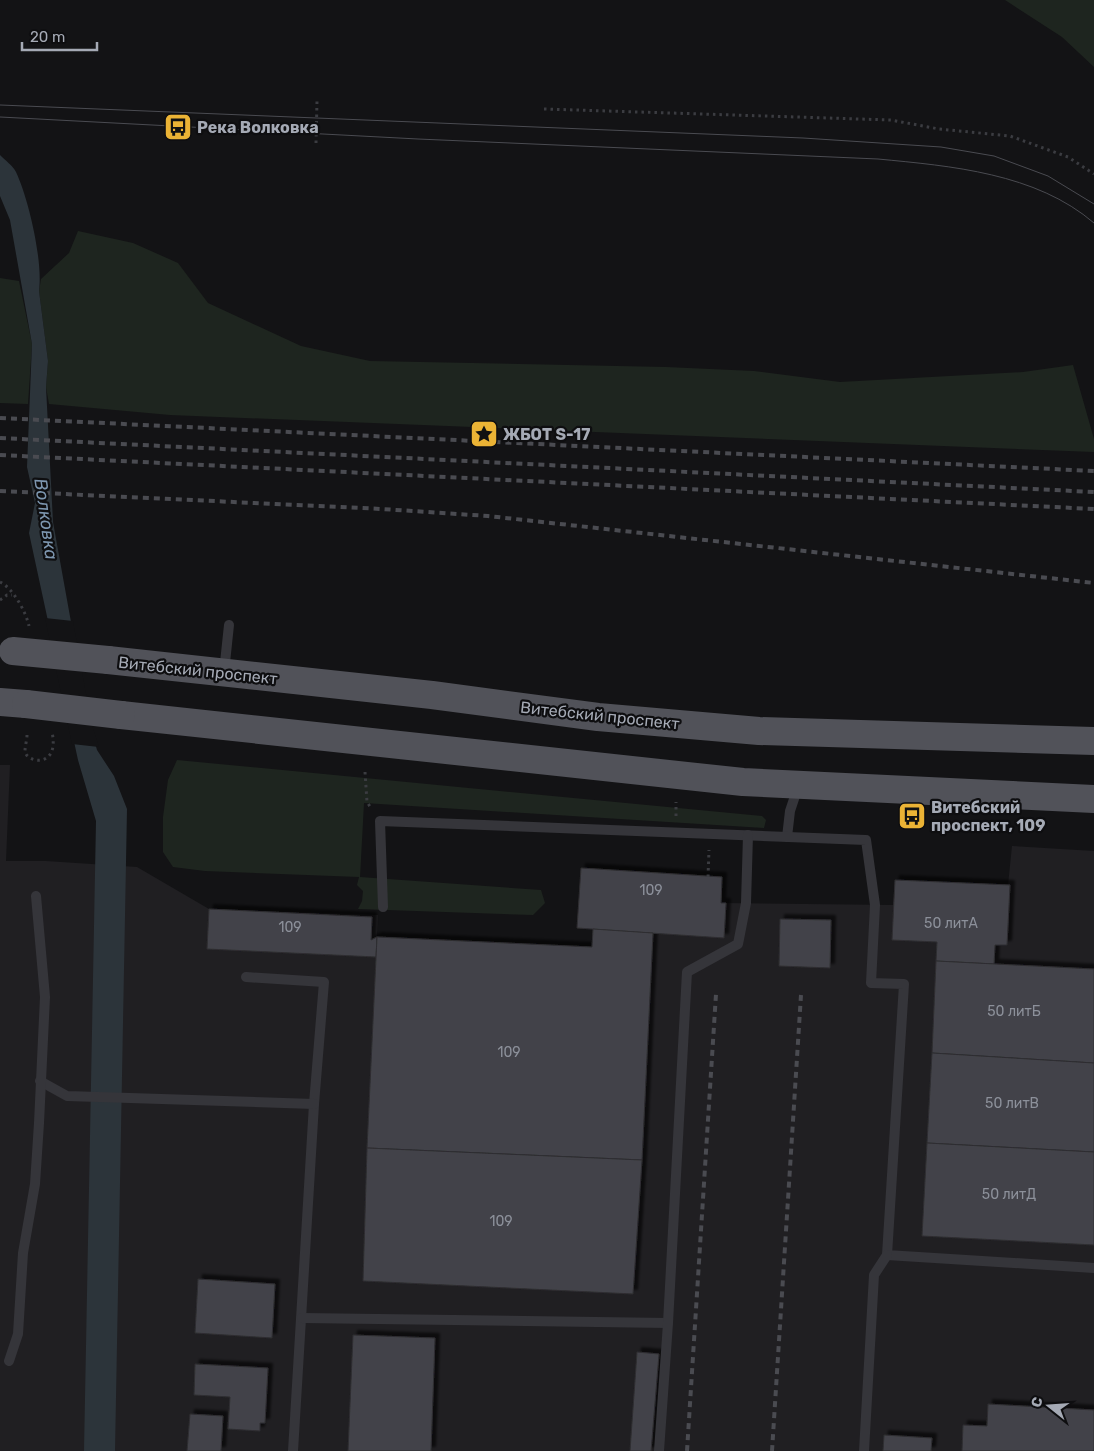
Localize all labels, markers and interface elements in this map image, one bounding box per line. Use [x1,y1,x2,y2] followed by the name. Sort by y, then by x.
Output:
[22,20,98,52] scale bar
[30,28,65,46] text: 20 m
[163,112,193,142] bus stop icon: Река Волковка
[197,118,319,137] place label: Река Волковка
[469,419,499,449] place icon: ЖБОТ S-17
[503,425,590,444] place label: ЖБОТ S-17
[29,477,63,562] water label: Волковка
[117,653,278,688] street label: Витебский проспект
[519,698,680,733] street label: Витебский проспект
[931,798,1045,835] place label: Витебский проспект, 109
[897,801,927,831] bus stop icon: Витебский проспект, 109
[639,882,663,899] house number: 109
[924,915,979,932] house number: 50 литА
[278,919,302,936] house number: 109
[987,1003,1041,1020] house number: 50 литБ
[497,1044,521,1061] house number: 109
[985,1095,1039,1112] house number: 50 литВ
[982,1186,1036,1203] house number: 50 литД
[489,1213,513,1230] house number: 109
[1024,1381,1074,1431] north arrow
[1027,1395,1047,1410] text: С

